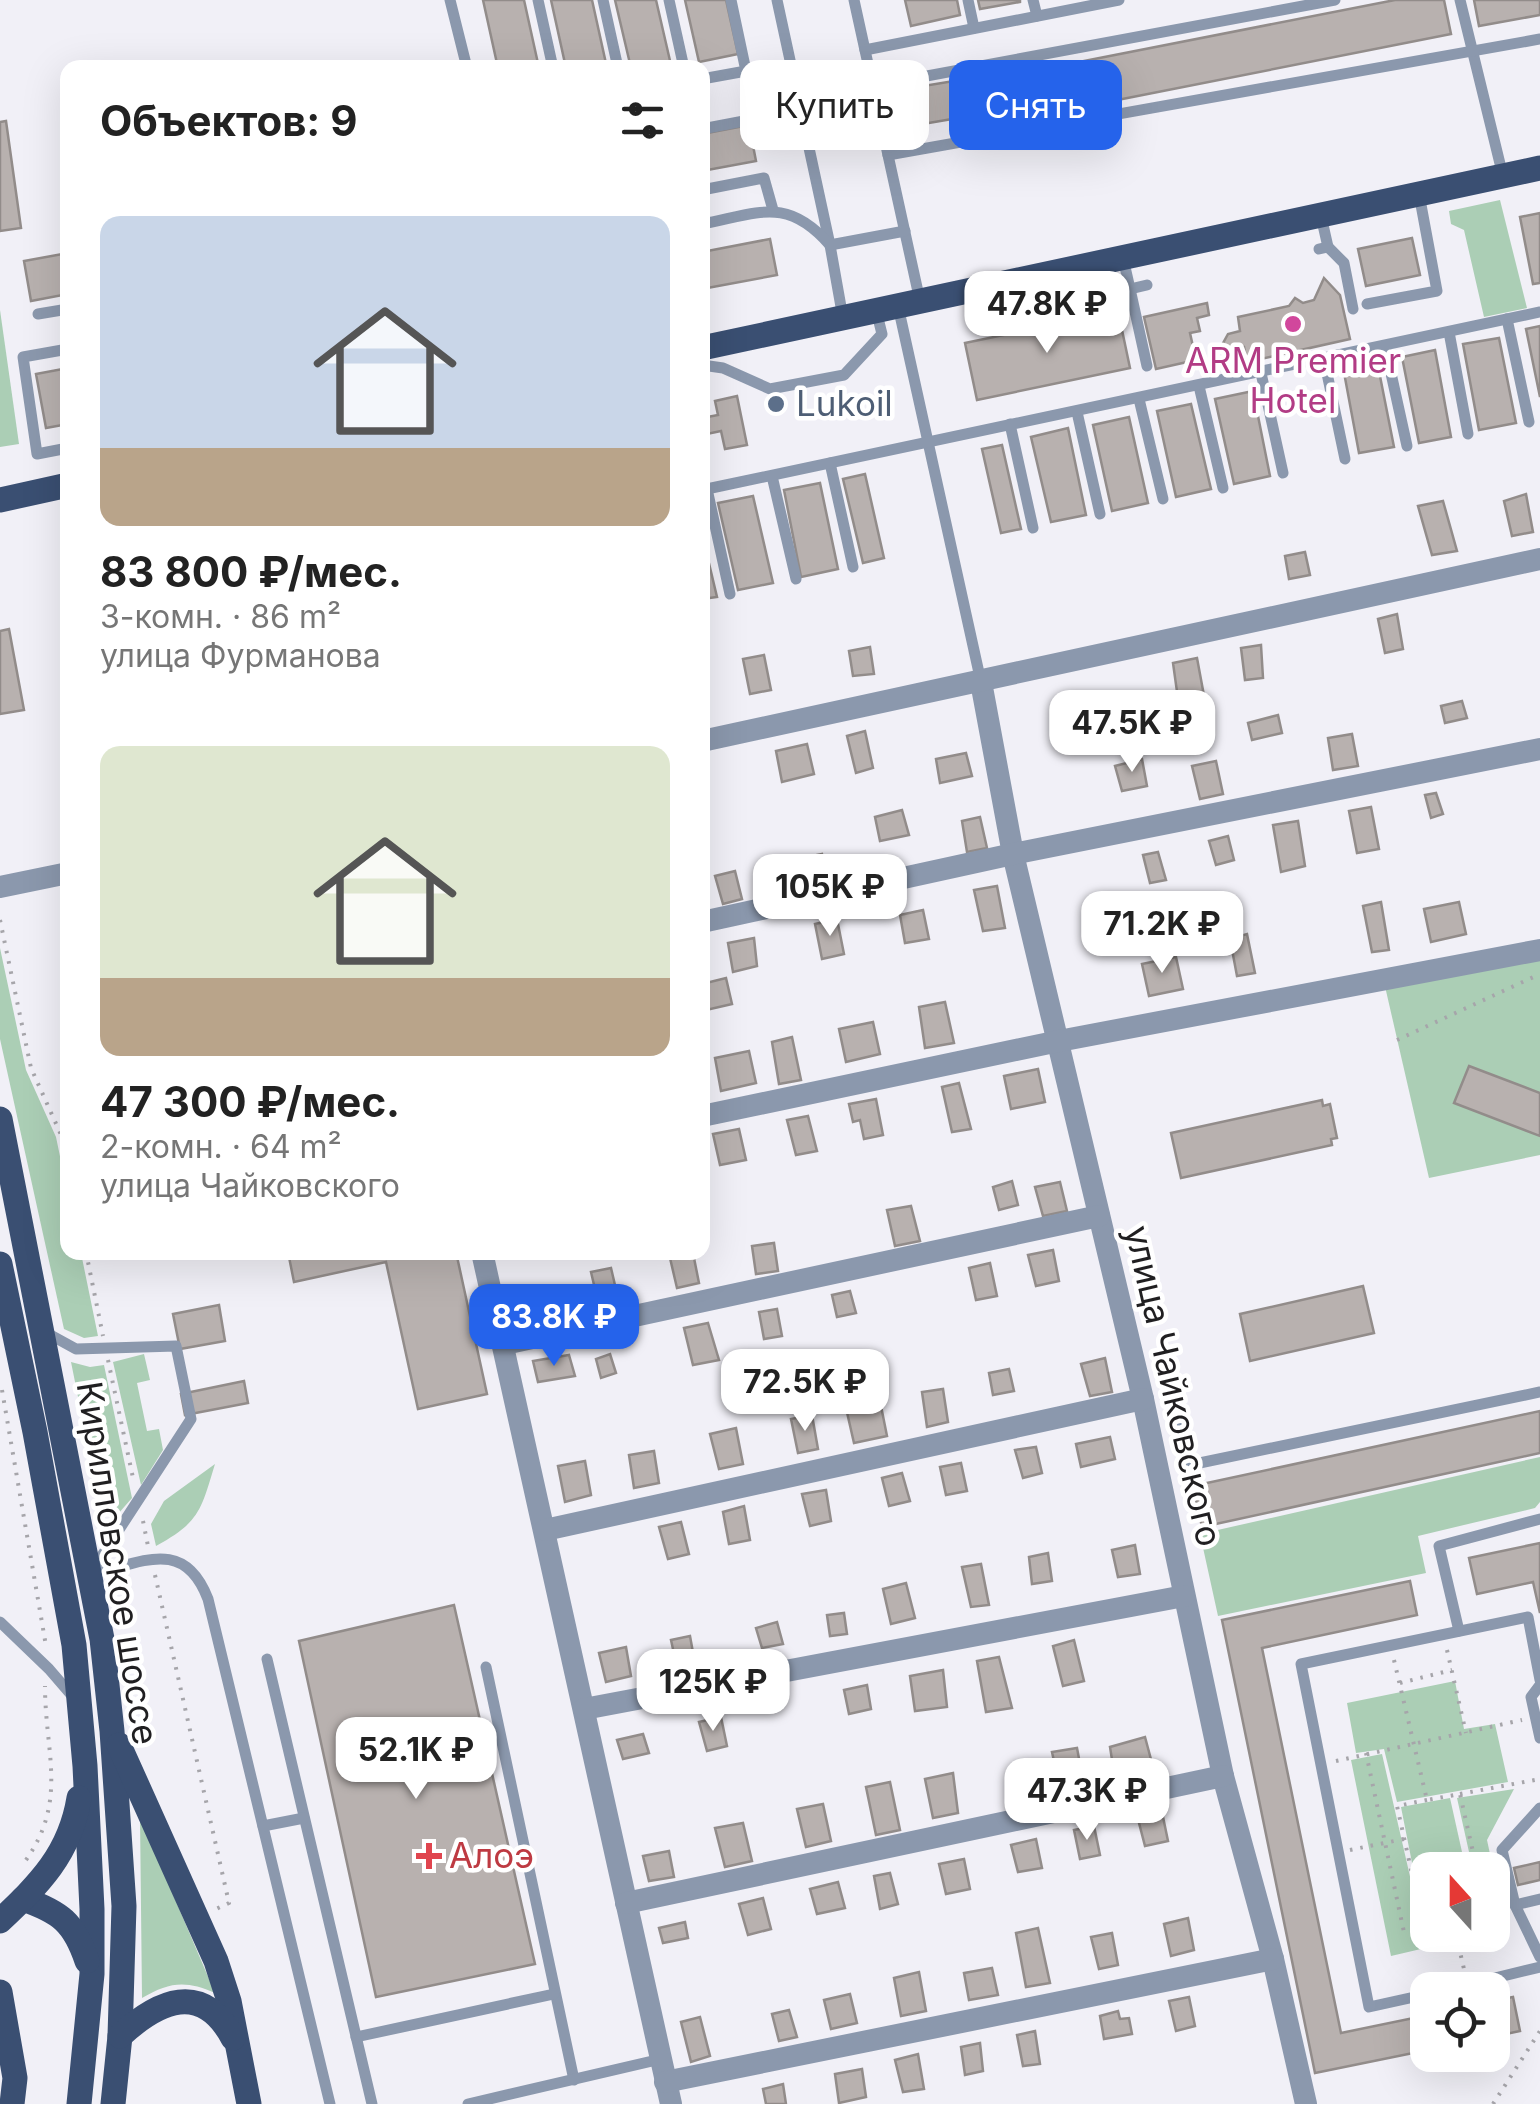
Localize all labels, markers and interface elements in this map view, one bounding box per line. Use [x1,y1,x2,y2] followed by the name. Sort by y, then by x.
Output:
[740,60,929,150] chip: Купить
[949,60,1122,150] chip: Снять
[615,93,670,148] icon: filters
[100,95,358,146] text: Объектов: 9
[955,271,1139,356] pin: 47.8K ₽
[295,281,475,461] icon: home
[986,284,1108,323] text: 47.8K ₽
[1282,313,1304,335] marker: ARM Premier Hotel
[1185,339,1401,421] place label: ARM Premier Hotel
[796,382,893,424] place label: Lukoil
[765,393,787,415] marker: Lukoil
[100,546,402,597] text: 83 800 ₽/мес.
[100,597,341,636] text: 3-комн. · 86 m²
[100,636,381,675] text: улица Фурманова
[1040,690,1224,775] pin: 47.5K ₽
[1071,703,1193,742] text: 47.5K ₽
[295,811,475,991] icon: home
[749,854,911,939] pin: 105K ₽
[775,867,885,906] text: 105K ₽
[1070,891,1254,976] pin: 71.2K ₽
[1103,904,1221,943] text: 71.2K ₽
[100,1076,400,1127] text: 47 300 ₽/мес.
[100,1127,342,1166] text: 2-комн. · 64 m²
[100,1166,400,1205] text: улица Чайковского
[1117,1221,1231,1550] street label: улица Чайковского
[462,1284,646,1369] pin: 83.8K ₽
[491,1297,617,1336] text: 83.8K ₽
[713,1349,897,1434] pin: 72.5K ₽
[743,1362,867,1401] text: 72.5K ₽
[69,1378,167,1747] street label: Кирилловское шоссе
[632,1649,794,1734] pin: 125K ₽
[659,1662,767,1701] text: 125K ₽
[324,1717,508,1802] pin: 52.1K ₽
[358,1730,474,1769] text: 52.1K ₽
[995,1758,1179,1843] pin: 47.3K ₽
[1026,1771,1148,1810] text: 47.3K ₽
[449,1834,534,1876] place label: Алоэ
[418,1845,440,1867] marker: Алоэ
[1410,1852,1510,1952] north arrow
[1410,1852,1510,2072] map controls
[1410,1972,1510,2072] button: locate

